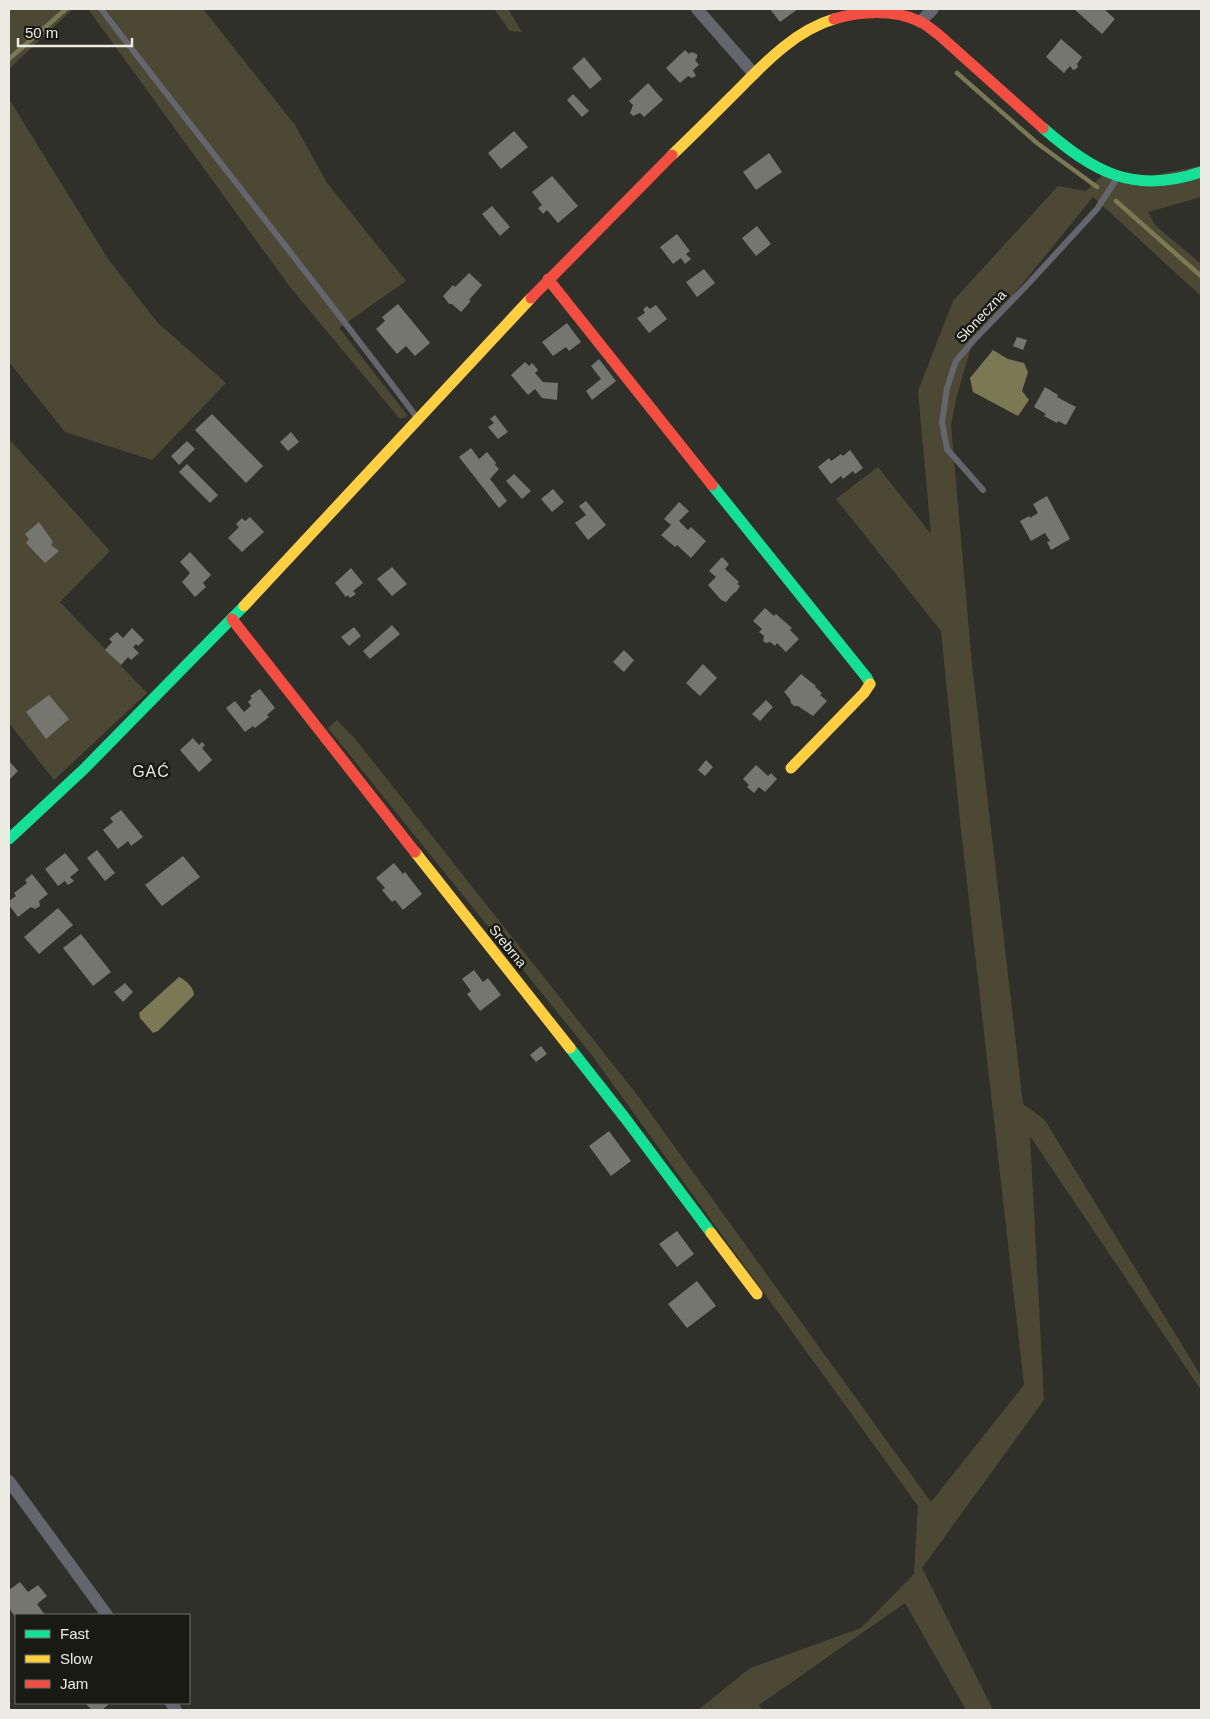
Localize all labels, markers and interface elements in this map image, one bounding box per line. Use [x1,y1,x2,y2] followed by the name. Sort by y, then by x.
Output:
[18,15,131,47] scale bar
[25,24,58,41] text: 50 m
[953,286,1009,345] street label: Słoneczna
[132,762,170,780] district label: GAĆ
[486,922,530,971] street label: Srebrna
[15,1614,190,1704] legend
[60,1625,90,1642] text: Fast
[60,1650,93,1667] text: Slow
[60,1675,88,1692] text: Jam

